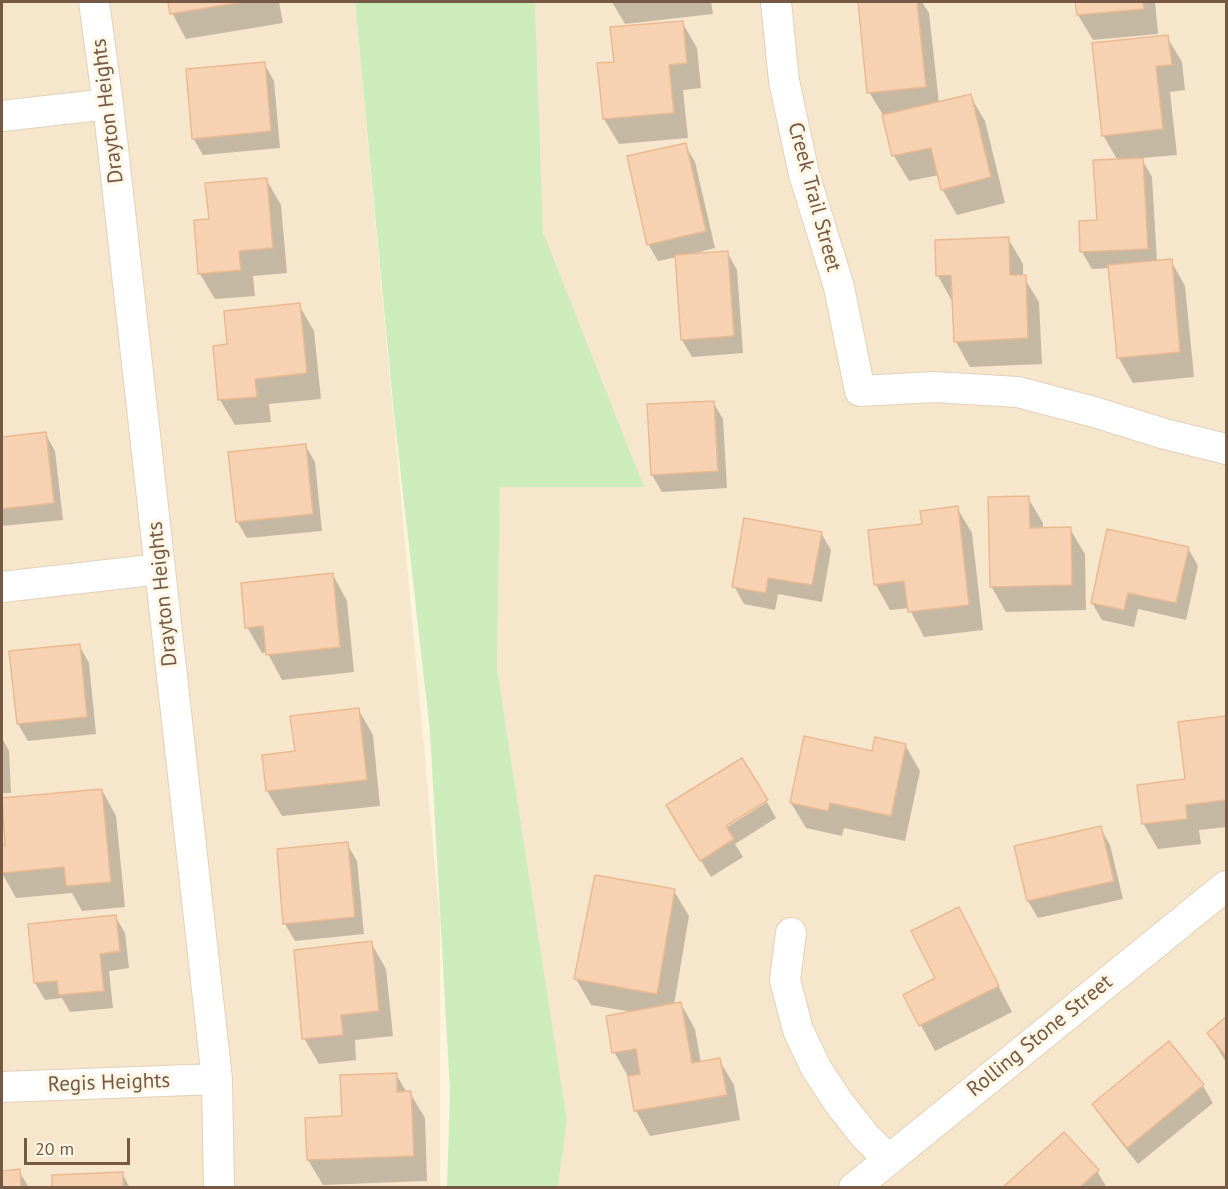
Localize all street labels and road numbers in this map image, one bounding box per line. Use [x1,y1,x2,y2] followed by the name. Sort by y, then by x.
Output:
[87,37,129,185] street label: Drayton Heights
[782,120,846,274] street label: Creek Trail Street
[143,520,183,668] street label: Drayton Heights
[962,970,1118,1102] street label: Rolling Stone Street
[47,1068,171,1098] street label: Regis Heights

